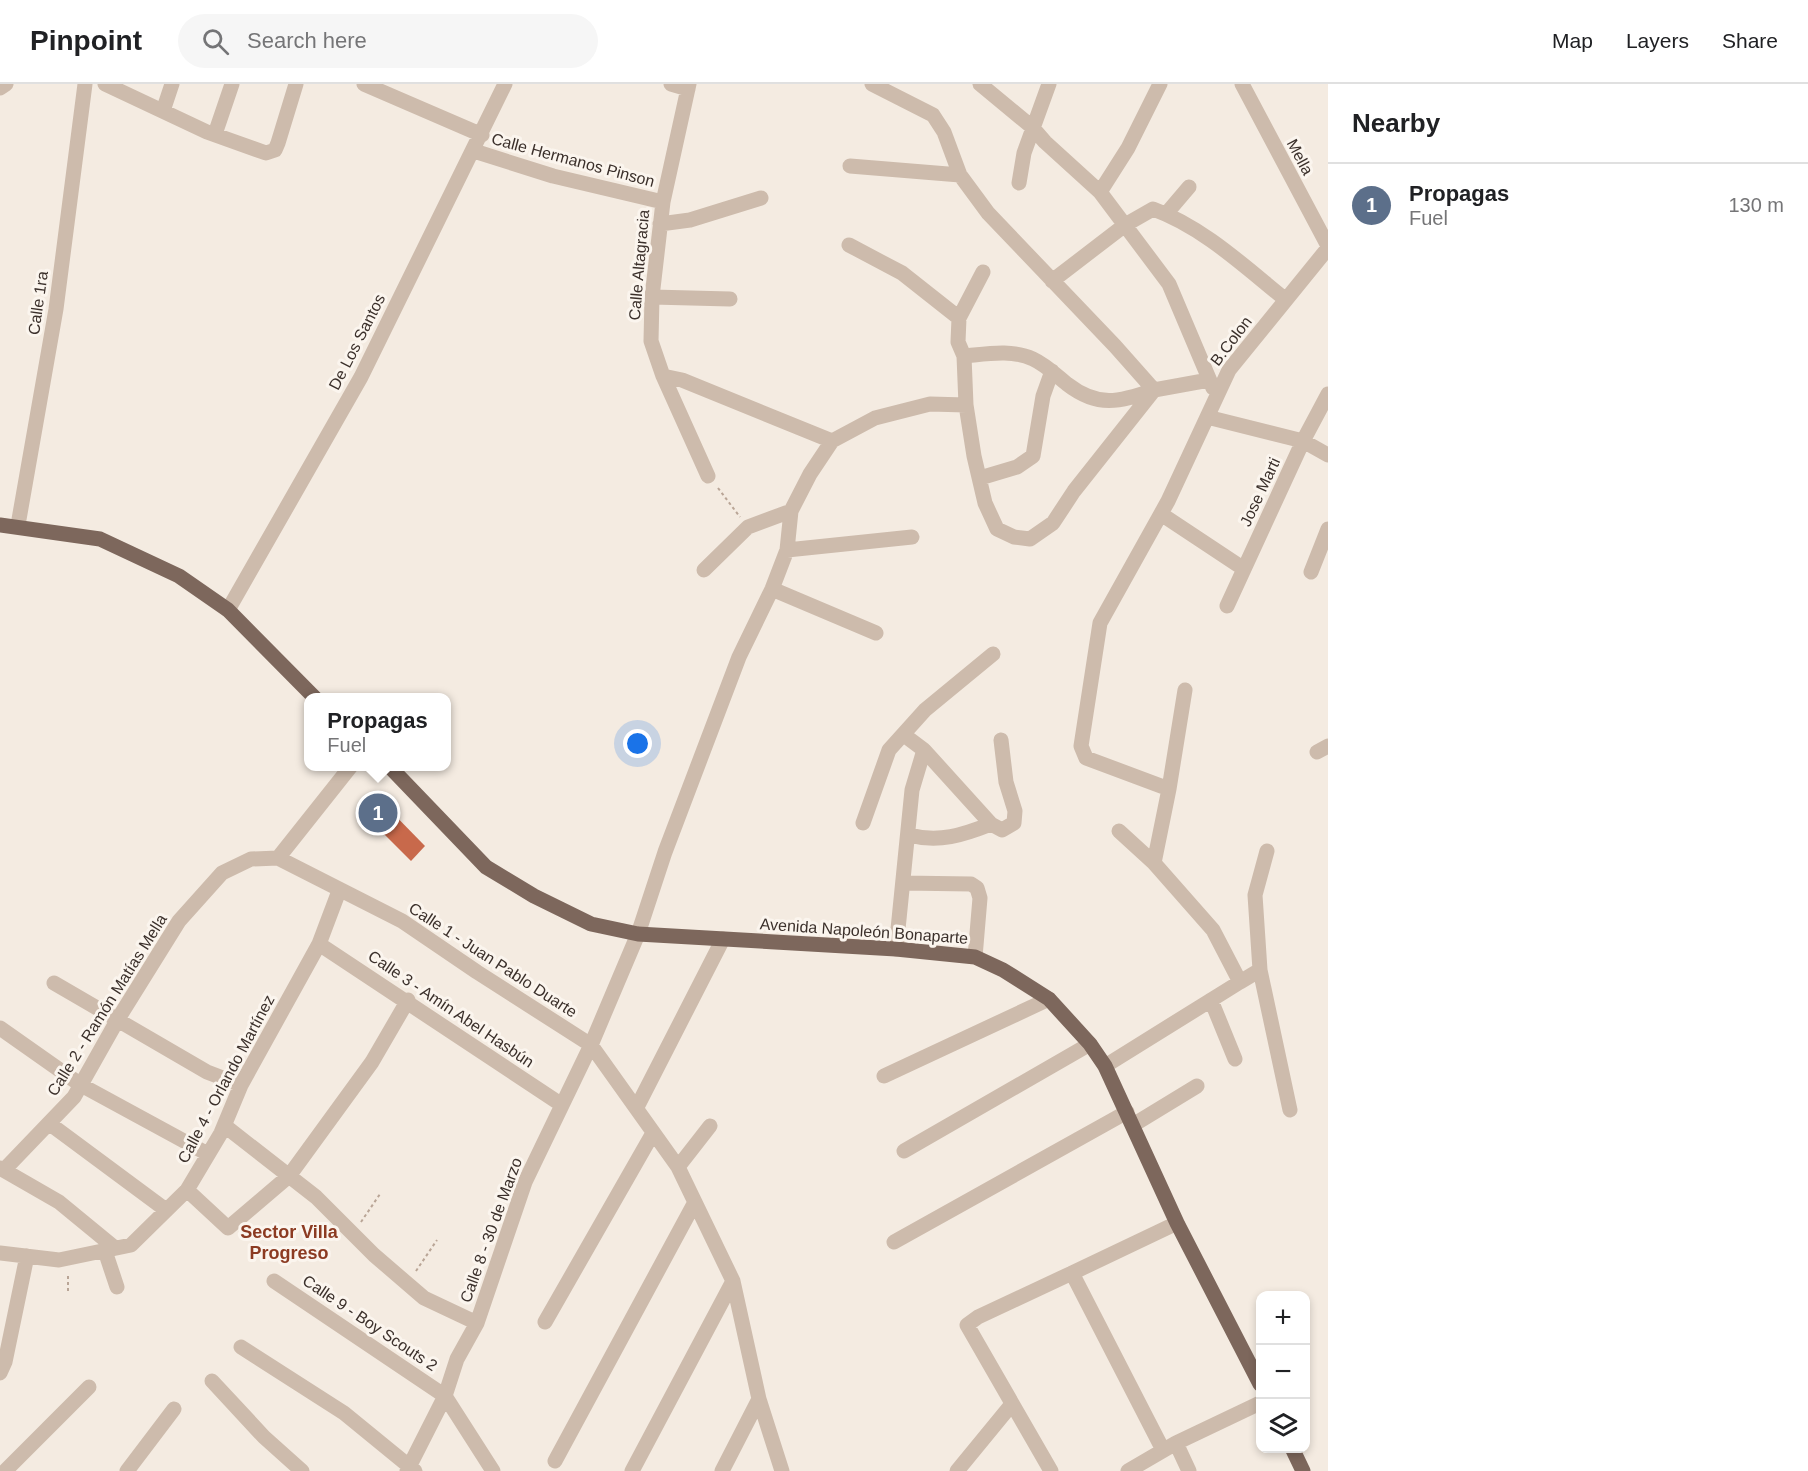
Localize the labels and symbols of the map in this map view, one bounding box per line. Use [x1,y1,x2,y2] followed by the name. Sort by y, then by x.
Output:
[490,130,656,190] street label: Calle Hermanos Pinson
[1284,136,1317,178] street label: Mella
[626,209,652,321] street label: Calle Altagracia
[25,270,51,336] street label: Calle 1ra
[326,291,388,393] street label: De Los Santos
[1207,313,1255,369] street label: B.Colon
[1237,455,1283,529] street label: Jose Marti
[623,729,652,758] your location
[358,790,398,836] pin: 1
[406,899,580,1021] street label: Calle 1 - Juan Pablo Duarte
[44,911,170,1099] street label: Calle 2 - Ramón Matías Mella
[759,915,969,947] street label: Avenida Napoleón Bonaparte
[365,947,537,1071] street label: Calle 3 - Amín Abel Hasbún
[174,992,278,1166] street label: Calle 4 - Orlando Martínez
[457,1155,525,1305] street label: Calle 8 - 30 de Marzo
[240,1222,339,1263] district label: Sector Villa Progreso
[300,1272,440,1374] street label: Calle 9 - Boy Scouts 2

